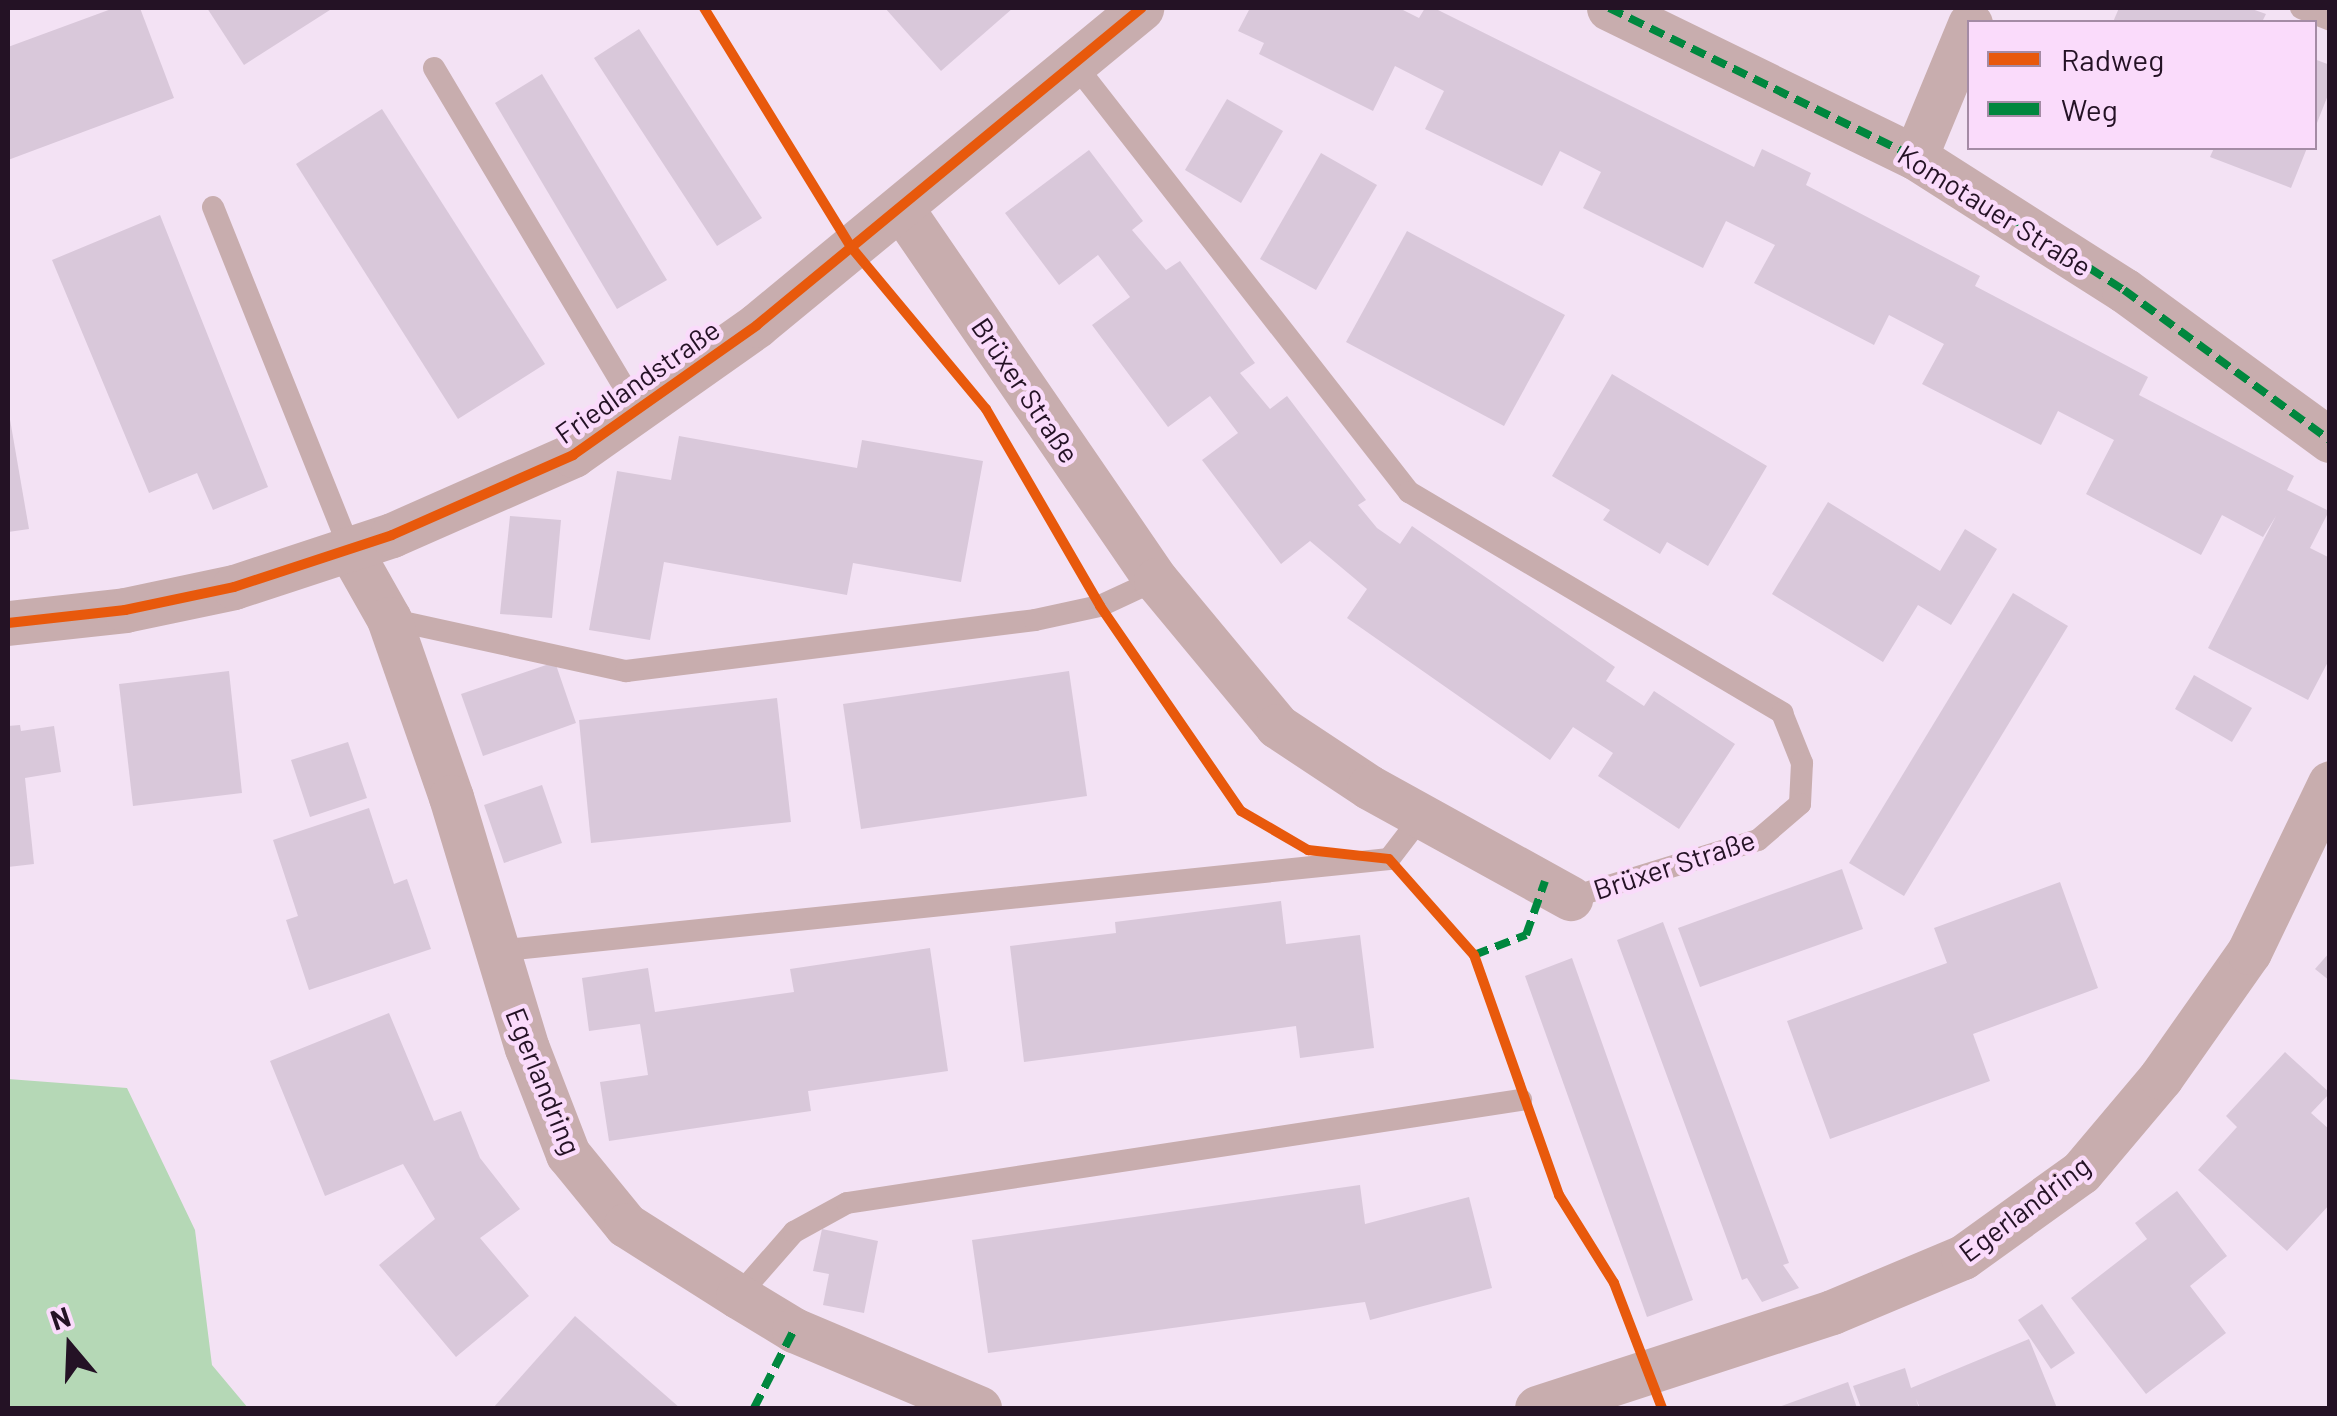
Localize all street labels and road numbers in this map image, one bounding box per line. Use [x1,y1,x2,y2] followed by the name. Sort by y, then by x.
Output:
[1892,137,2098,283] street label: Komotauer Straße
[965,311,1087,469] street label: Brüxer Straße
[548,312,726,450] street label: Friedlandstraße
[1589,822,1759,906] street label: Brüxer Straße
[499,1003,589,1159] street label: Egerlandring
[1952,1148,2096,1268] street label: Egerlandring

